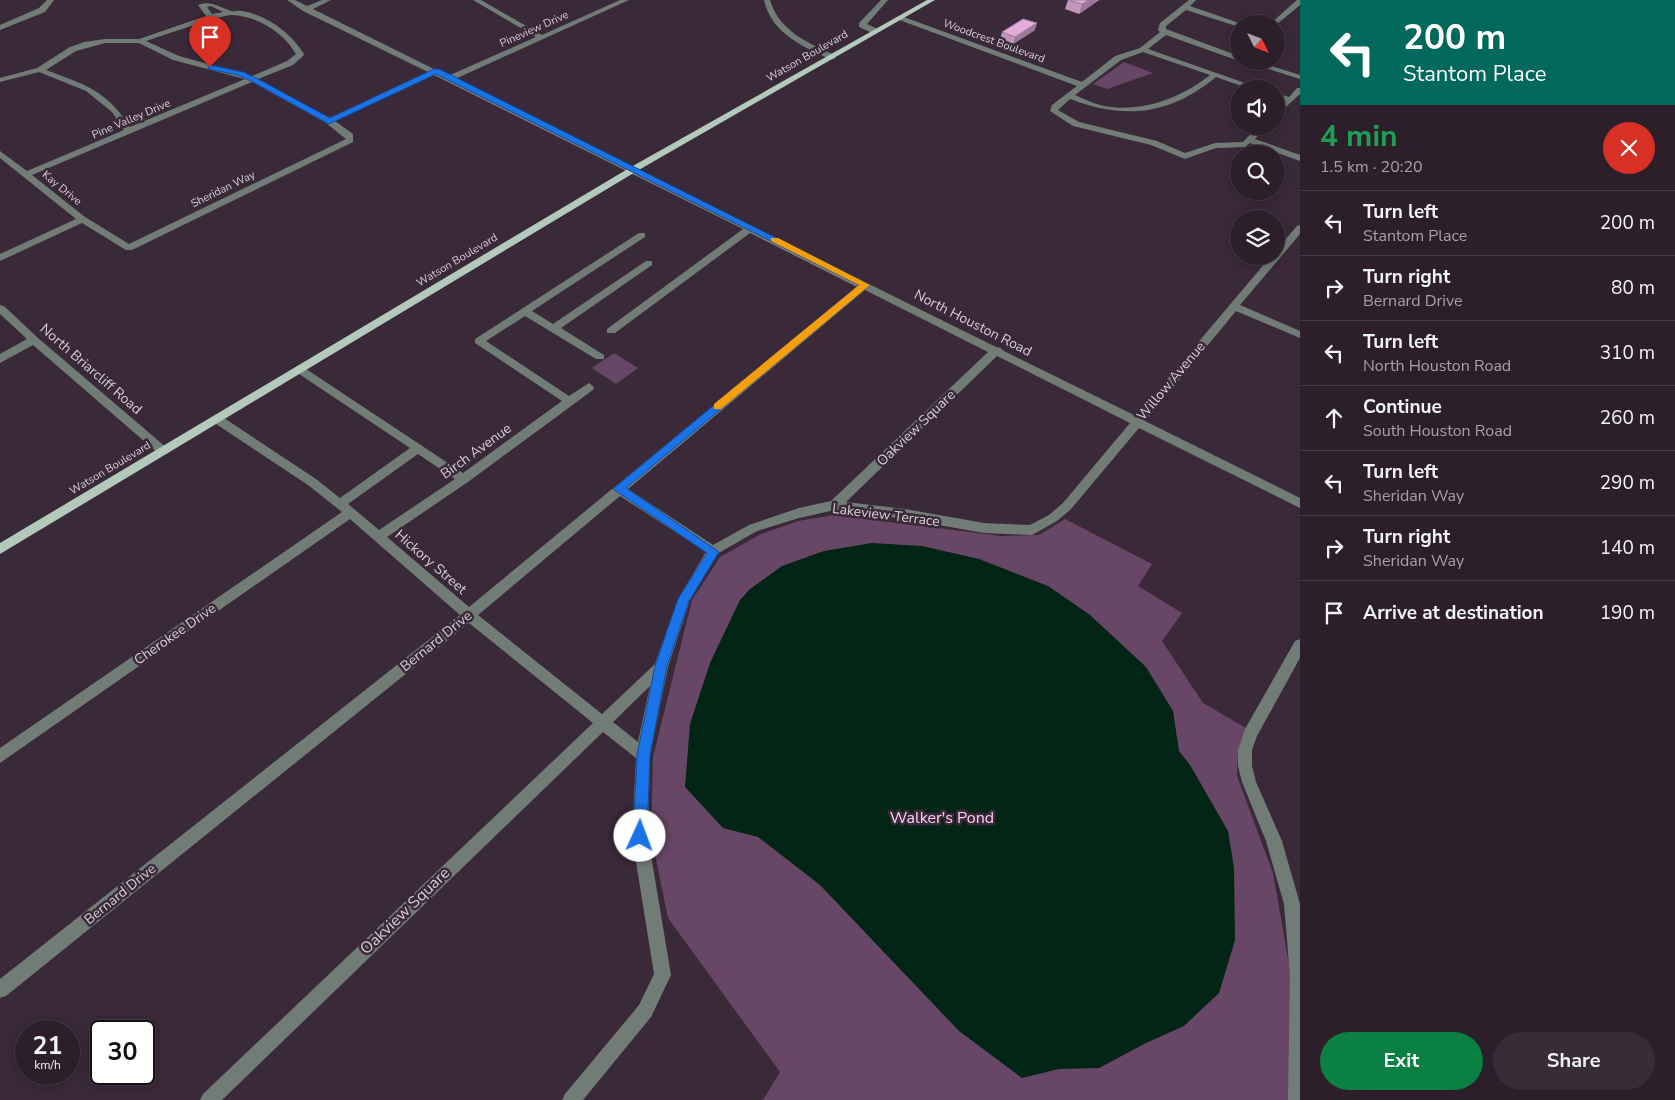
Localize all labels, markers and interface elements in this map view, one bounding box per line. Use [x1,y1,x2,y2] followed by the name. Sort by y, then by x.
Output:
[497,7,571,51] street label: Pineview Drive
[1403,14,1506,61] text: 200 m
[1230,15,1285,70] north arrow
[1230,15,1285,265] map controls
[189,16,231,67] pin
[941,16,1047,66] street label: Woodcrest Boulevard
[1320,20,1385,85] icon: left
[196,23,224,51] icon: arrive
[763,27,851,85] street label: Watson Boulevard
[1403,59,1546,89] text: Stantom Place
[1230,80,1285,135] button: sound
[89,96,173,142] street label: Pine Valley Drive
[1320,116,1398,157] text: 4 min
[1603,122,1655,174] button: close
[1230,145,1285,200] button: search
[1320,156,1423,178] text: 1.5 km · 20:20
[39,167,85,209] street label: Kay Drive
[188,167,258,211] street label: Sheridan Way
[1363,199,1438,225] text: Turn left
[1320,209,1348,237] icon: left
[1230,210,1285,265] button: layers
[1600,210,1655,236] text: 200 m
[1363,225,1467,247] text: Stantom Place
[414,230,500,290] street label: Watson Boulevard
[1363,264,1450,290] text: Turn right
[1320,274,1348,302] icon: right
[1611,275,1655,301] text: 80 m
[911,285,1035,361] street label: North Houston Road
[1363,290,1463,312] text: Bernard Drive
[36,319,146,419] street label: North Briarcliff Road
[1363,329,1438,355] text: Turn left
[1132,338,1210,424] street label: Willow Avenue
[1320,339,1348,367] icon: left
[1600,340,1655,366] text: 310 m
[1363,355,1511,377] text: North Houston Road
[873,386,959,470] street label: Oakview Square
[1363,394,1442,420] text: Continue
[1320,404,1348,432] icon: ahead
[1600,405,1655,431] text: 260 m
[437,419,515,483] street label: Birch Avenue
[1363,420,1512,442] text: South Houston Road
[67,438,153,498] street label: Watson Boulevard
[1363,459,1438,485] text: Turn left
[1320,469,1348,497] icon: left
[1600,470,1655,496] text: 290 m
[1363,485,1464,507] text: Sheridan Way
[831,499,941,531] street label: Lakeview Terrace
[1363,524,1450,550] text: Turn right
[391,525,471,599] street label: Hickory Street
[1320,534,1348,562] icon: right
[1600,535,1655,561] text: 140 m
[1363,550,1464,572] text: Sheridan Way
[130,599,220,669] street label: Cherokee Drive
[1320,599,1348,627] icon: arrive
[1363,600,1544,626] text: Arrive at destination
[1600,600,1655,626] text: 190 m
[396,606,476,676] street label: Bernard Drive
[890,807,994,829] park label: Walker's Pond
[613,809,665,861] position arrow
[80,859,160,929] street label: Bernard Drive
[355,862,455,960] street label: Oakview Square
[90,1020,155,1085] speed limit sign: 30
[32,1029,63,1063] text: 21
[1320,1032,1483,1090] button: Exit
[1493,1032,1655,1090] button: Share
[34,1057,61,1073] text: km/h

